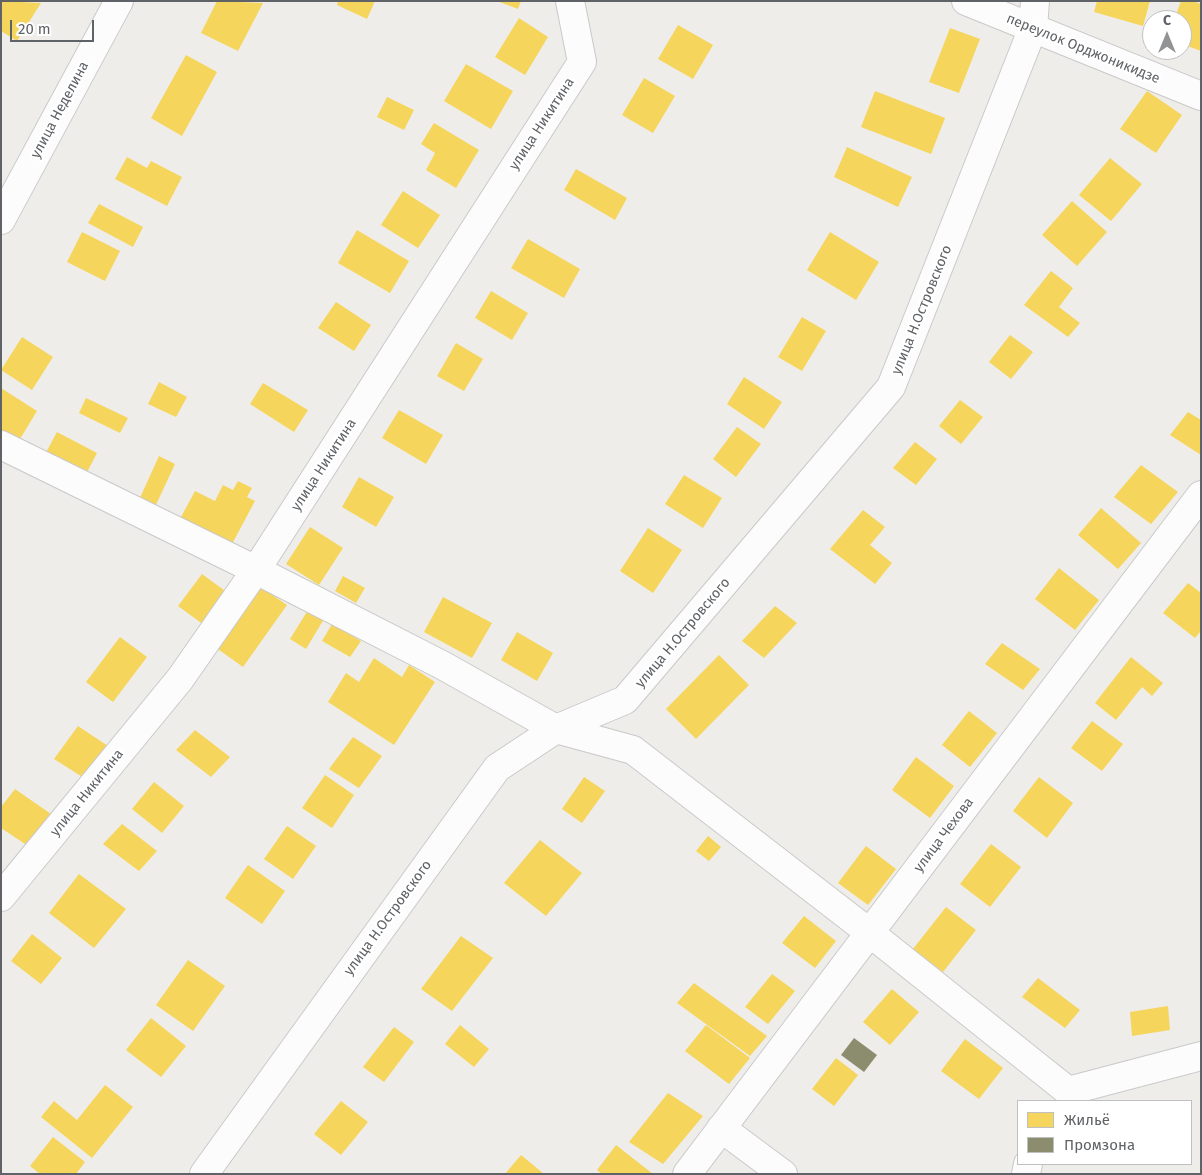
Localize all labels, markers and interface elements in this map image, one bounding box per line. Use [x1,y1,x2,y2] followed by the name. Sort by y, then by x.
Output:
[12,10,96,42] scale bar
[1004,10,1162,88] street label: переулок Орджоникидзе
[1142,10,1192,60] north arrow
[1163,12,1171,29] text: С
[18,20,51,38] text: 20 m
[27,59,93,161] street label: улица Неделина
[506,75,578,173] street label: улица Никитина
[888,243,956,377] street label: улица Н.Островского
[288,416,360,514] street label: улица Никитина
[632,575,734,691] street label: улица Н.Островского
[47,746,127,840] street label: улица Никитина
[911,794,977,876] street label: улица Чехова
[341,857,435,979] street label: улица Н.Островского
[1017,1100,1192,1165] legend
[1064,1111,1110,1129] text: Жильё
[1064,1136,1135,1154] text: Промзона

